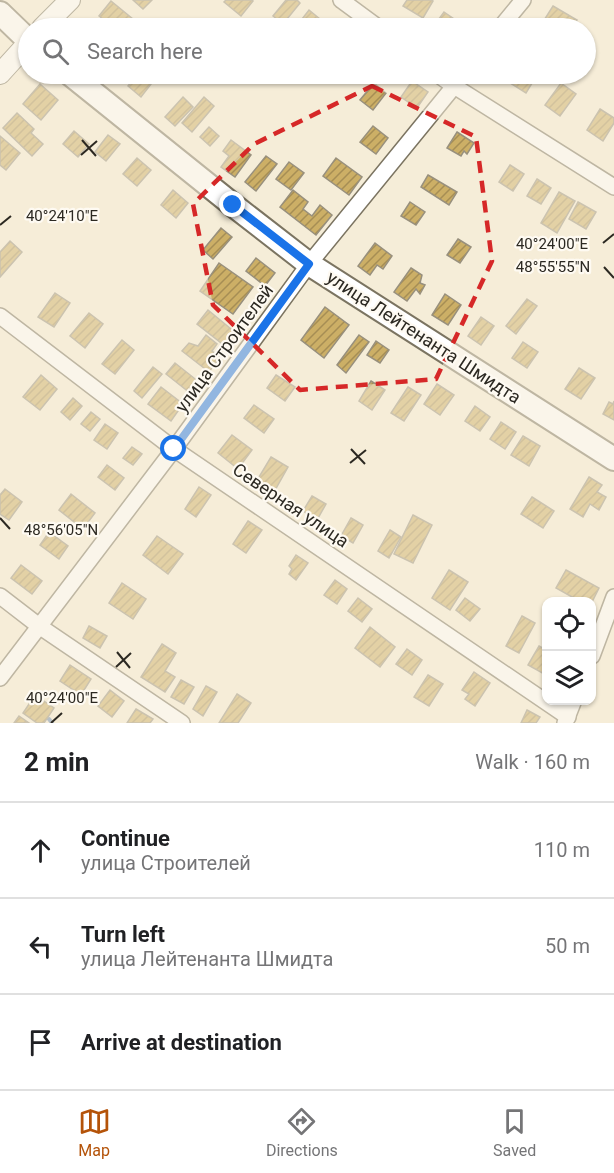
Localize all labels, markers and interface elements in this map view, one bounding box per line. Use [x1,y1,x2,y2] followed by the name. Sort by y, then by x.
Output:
[18,18,596,84] search box
[39,35,72,68] icon: search
[87,39,203,64] text: Search here
[219,191,245,217] route end
[26,207,99,225] text: 40°24'10"E
[516,235,589,253] text: 40°24'00"E
[516,258,590,276] text: 48°55'55"N
[323,266,525,408] street label: улица Лейтенанта Шмидта
[171,280,277,416] street label: улица Строителей
[160,435,186,461] route start
[229,459,353,551] street label: Северная улица
[24,521,98,539] text: 48°56'05"N
[542,597,596,705] map controls
[542,597,596,651] button: locate
[542,651,596,705] button: layers
[26,689,99,707] text: 40°24'00"E
[24,747,89,777] text: 2 min
[475,750,590,774] text: Walk · 160 m
[81,826,170,851] text: Continue
[24,834,57,867] icon: ahead
[534,838,590,862] text: 110 m
[81,851,251,875] text: улица Строителей
[81,922,165,947] text: Turn left
[24,930,57,963] icon: left
[545,934,590,958] text: 50 m
[81,947,333,971] text: улица Лейтенанта Шмидта
[24,1026,57,1059] icon: arrive
[81,1030,282,1055] text: Arrive at destination
[78,1105,111,1160] tab: Map
[266,1105,338,1160] tab: Directions
[493,1105,536,1160] tab: Saved

